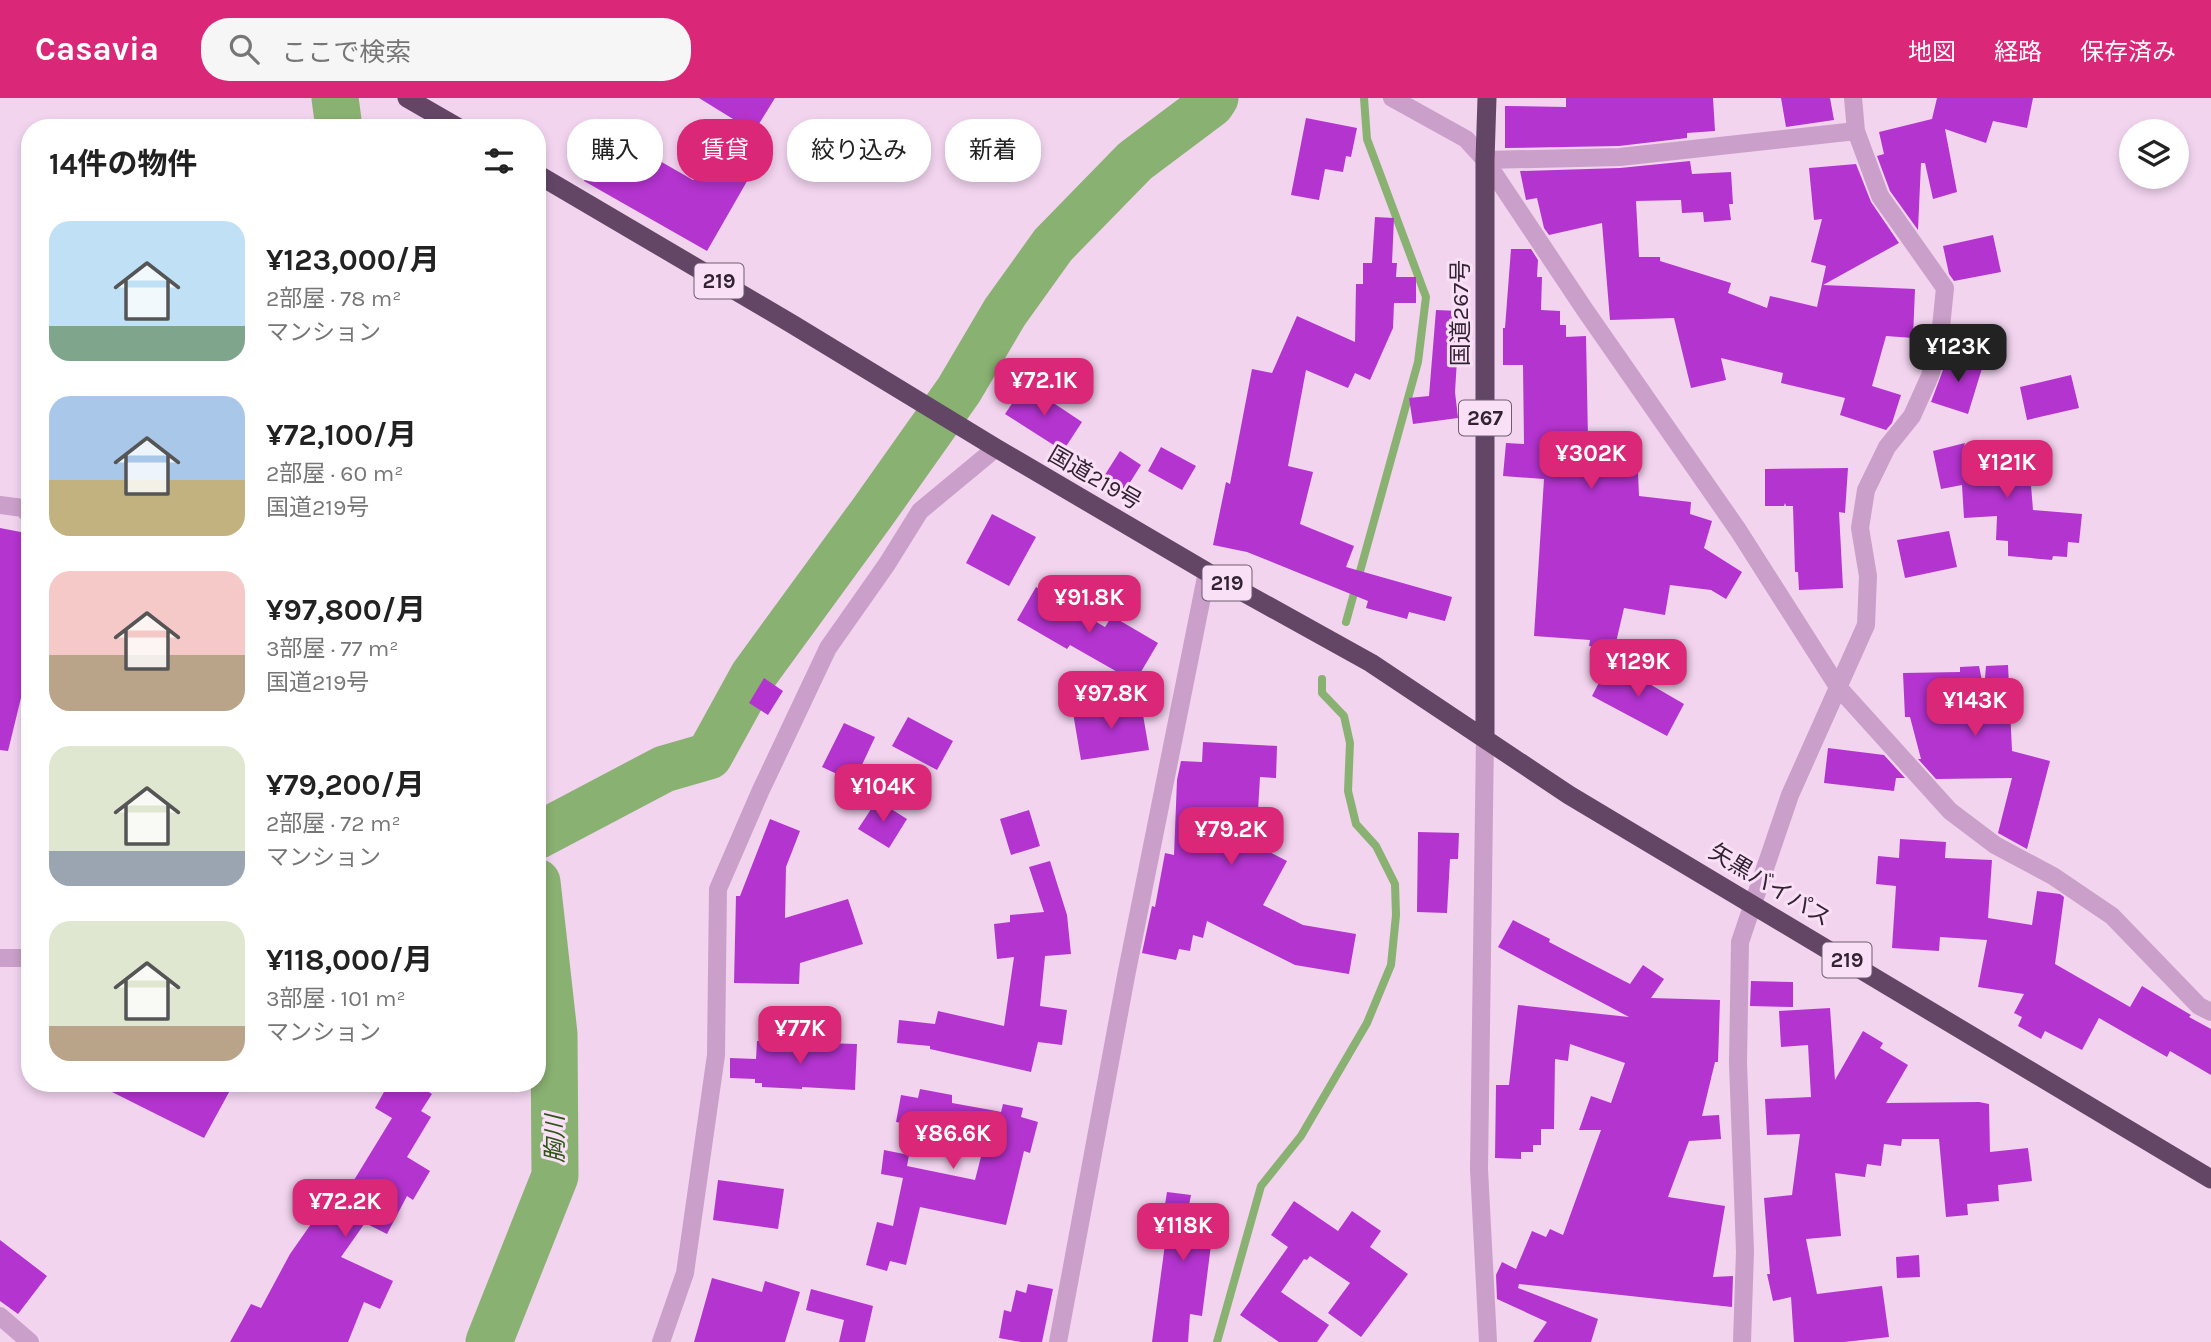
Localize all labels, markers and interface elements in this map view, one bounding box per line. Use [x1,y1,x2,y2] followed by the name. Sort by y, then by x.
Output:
[201,18,691,81] search box
[35,30,159,68] text: Casavia
[225,30,263,68] icon: search
[281,37,411,68] text: ここで検索
[1908,38,1956,66] text: 地図
[1994,38,2042,66] text: 経路
[2080,38,2176,66] text: 保存済み
[567,119,663,182] chip: 購入
[677,119,773,182] chip: 賃貸
[787,119,931,182] chip: 絞り込み
[945,119,1041,182] chip: 新着
[2119,119,2189,189] map controls
[2119,119,2189,189] button: layers
[480,142,518,180] icon: filters
[49,146,198,182] text: 14件の物件
[266,242,440,278] text: ¥123,000/月
[105,249,189,333] icon: home
[1447,260,1474,366] street label: 国道267号
[694,264,744,298] road number: 219
[266,285,402,312] text: 2部屋 · 78 m²
[266,319,381,346] text: マンション
[1909,324,2007,384] pin: ¥123K
[1926,333,1990,360] text: ¥123K
[987,358,1101,418] pin: ¥72.1K
[1010,367,1078,394] text: ¥72.1K
[1459,400,1511,436] road number: 267
[266,417,417,453] text: ¥72,100/月
[105,424,189,508] icon: home
[1542,432,1640,491] pin: ¥302K
[1044,440,1146,516] street label: 国道219号
[1555,440,1627,467] text: ¥302K
[1958,440,2056,500] pin: ¥121K
[1978,449,2036,476] text: ¥121K
[266,460,403,487] text: 2部屋 · 60 m²
[266,494,369,521] text: 国道219号
[1202,566,1252,601] road number: 219
[1032,575,1146,635] pin: ¥91.8K
[1054,584,1124,611] text: ¥91.8K
[266,592,426,628] text: ¥97,800/月
[105,599,189,683] icon: home
[266,635,398,662] text: 3部屋 · 77 m²
[1589,640,1687,699] pin: ¥129K
[1606,648,1670,675] text: ¥129K
[266,669,369,696] text: 国道219号
[1054,672,1168,731] pin: ¥97.8K
[1926,678,2024,738] pin: ¥143K
[1074,680,1148,707] text: ¥97.8K
[1943,687,2007,714] text: ¥143K
[834,764,932,824] pin: ¥104K
[266,767,425,803] text: ¥79,200/月
[851,773,915,800] text: ¥104K
[105,774,189,858] icon: home
[1174,808,1288,867] pin: ¥79.2K
[266,810,401,837] text: 2部屋 · 72 m²
[1195,816,1267,843] text: ¥79.2K
[1704,838,1836,932] street label: 矢黒バイパス
[266,844,381,871] text: マンション
[266,942,433,978] text: ¥118,000/月
[1822,942,1871,978] road number: 219
[105,949,189,1033] icon: home
[266,985,406,1012] text: 3部屋 · 101 m²
[759,1006,841,1066] pin: ¥77K
[774,1015,826,1042] text: ¥77K
[266,1019,381,1046] text: マンション
[541,1112,569,1163] water label: 胸川
[896,1112,1010,1171] pin: ¥86.6K
[915,1120,991,1147] text: ¥86.6K
[288,1180,402,1239] pin: ¥72.2K
[309,1188,381,1215] text: ¥72.2K
[1134,1204,1232,1263] pin: ¥118K
[1153,1212,1213,1239] text: ¥118K

